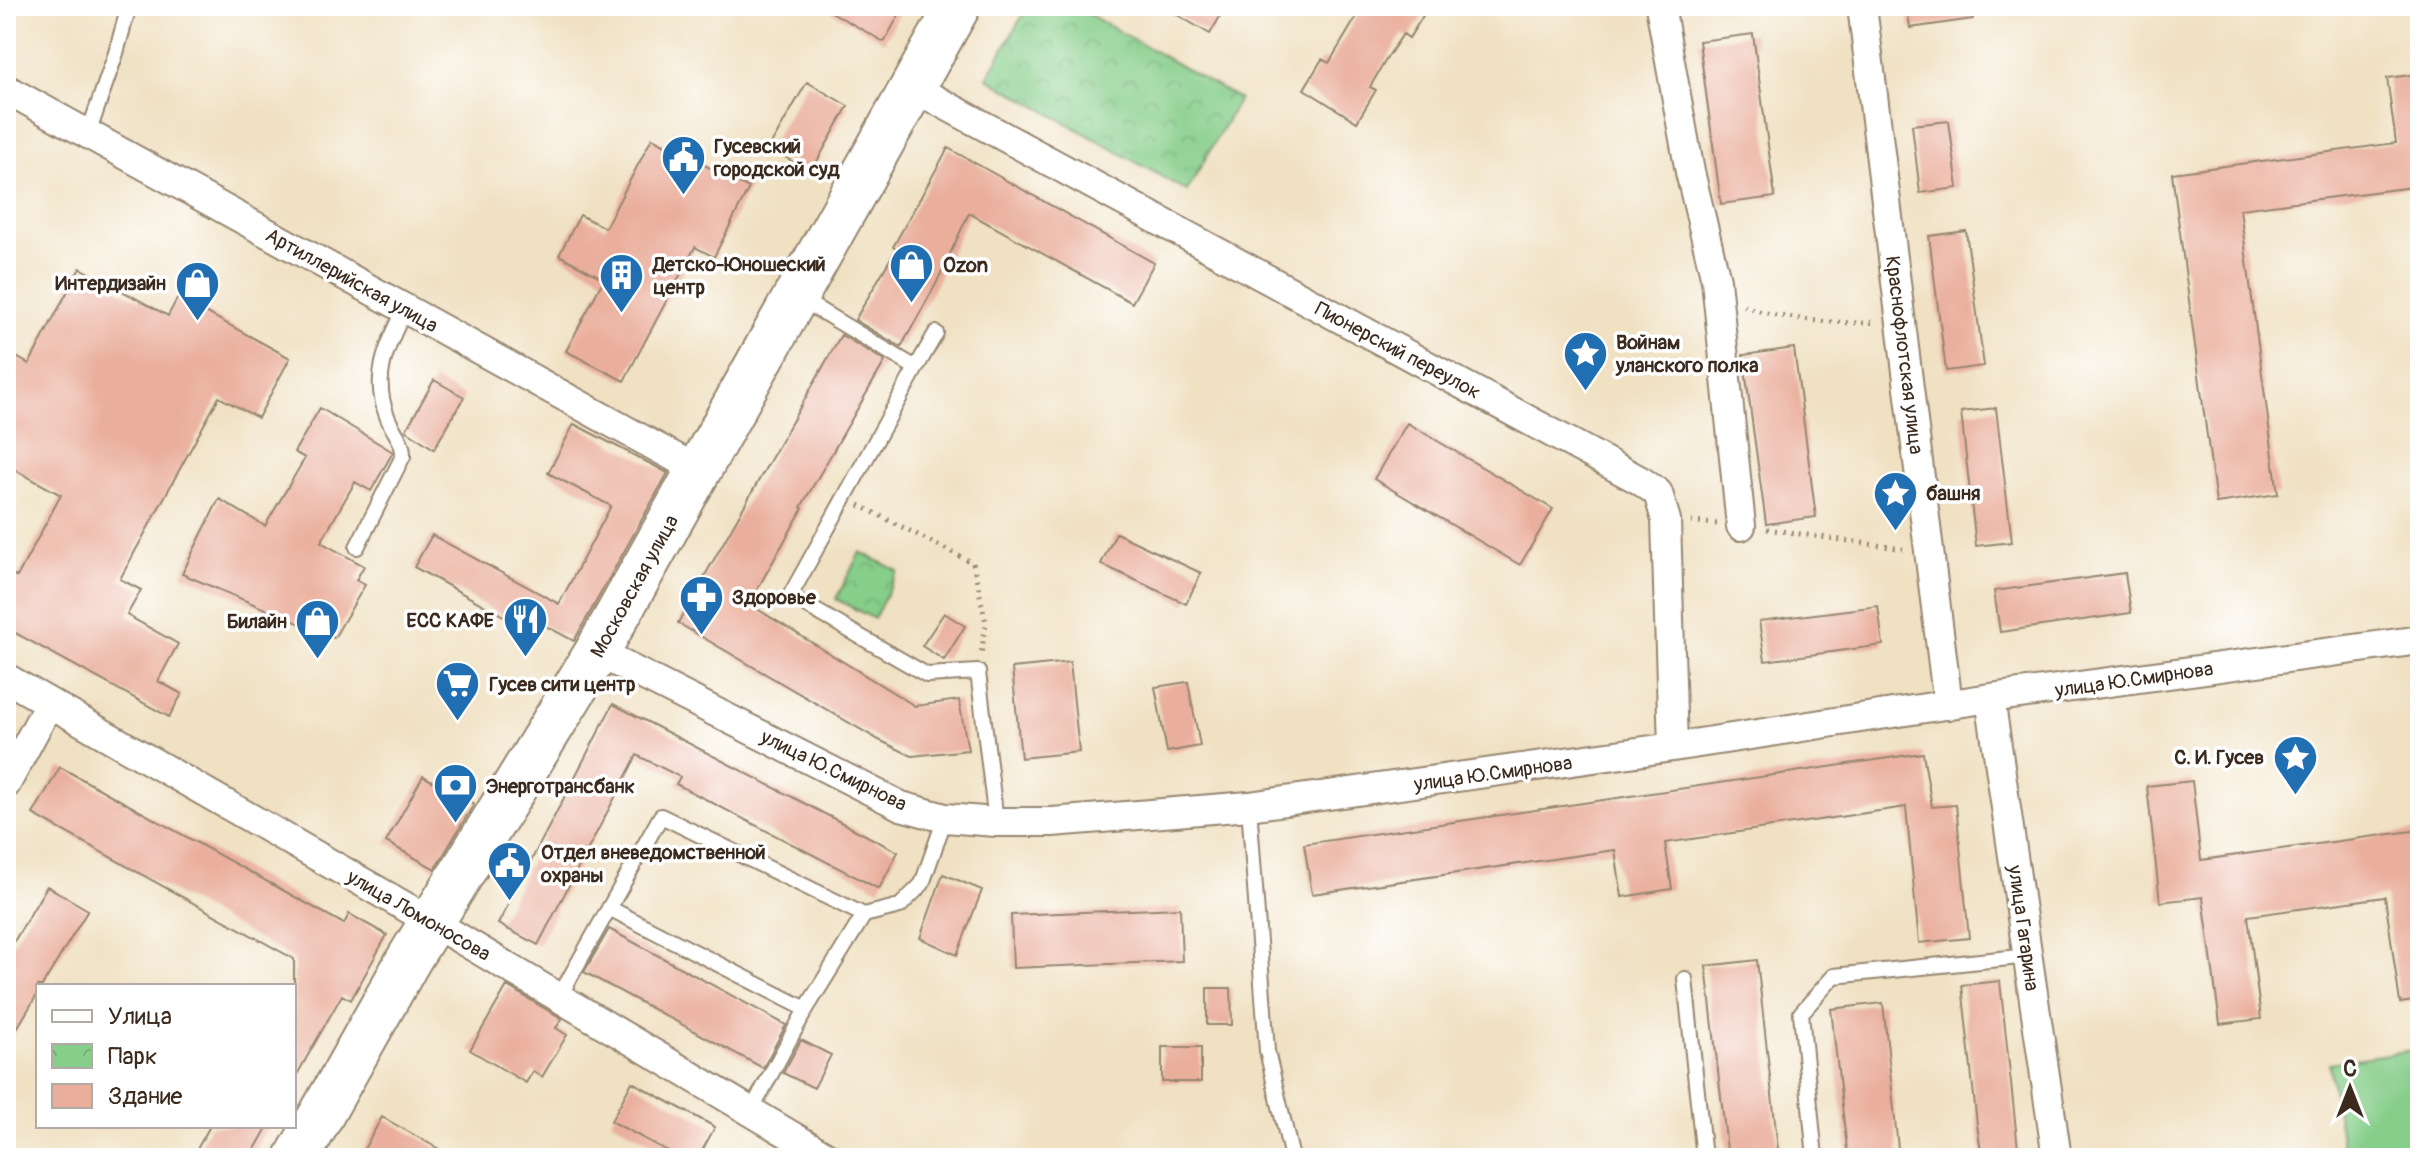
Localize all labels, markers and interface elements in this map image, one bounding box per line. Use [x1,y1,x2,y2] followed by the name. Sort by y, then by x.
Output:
[659,134,707,197] public building icon: Гусевский городской суд
[713,134,841,182] place label: Гусевский городской суд
[261,223,442,338] street label: Артиллерийская улица
[888,241,936,304] shop icon: Ozon
[598,252,646,315] building icon: Детско-Юношеский центр
[652,252,826,300] place label: Детско-Юношеский центр
[943,253,988,278] place label: Ozon
[1880,254,1929,456] street label: Краснофлотская улица
[173,259,221,322] shop icon: Интердизайн
[55,271,166,296] place label: Интердизайн
[1311,296,1485,405] street label: Пионерский переулок
[1561,330,1609,393] place icon: Войнам уланского полка
[1615,330,1759,378] place label: Войнам уланского полка
[1871,469,1919,532] place icon: башня
[1926,481,1980,506] place label: башня
[585,510,684,662] street label: Московская улица
[677,573,725,636] pharmacy icon: Здоровье
[732,585,817,610] place label: Здоровье
[501,596,549,659] restaurant icon: ЕСС КАФЕ
[294,597,342,660] shop icon: Билайн
[406,608,495,633] place label: ЕСС КАФЕ
[227,609,287,634] place label: Билайн
[2052,656,2215,703] street label: улица Ю.Смирнова
[434,660,482,723] supermarket icon: Гусев сити центр
[489,672,636,697] place label: Гусев сити центр
[756,724,911,817] street label: улица Ю.Смирнова
[2271,733,2319,796] place icon: С. И. Гусев
[2174,745,2264,770] place label: С. И. Гусев
[1411,750,1574,797] street label: улица Ю.Смирнова
[431,762,479,825] bank icon: Энерготрансбанк
[486,774,635,799] place label: Энерготрансбанк
[486,839,534,902] public building icon: Отдел вневедомственной охраны
[540,840,766,888] place label: Отдел вневедомственной охраны
[2002,863,2045,993] street label: улица Гагарина
[342,864,495,967] street label: улица Ломоносова
[36,984,296,1128] legend
[108,1002,172,1031] text: Улица
[108,1042,157,1071] text: Парк
[2310,1048,2390,1128] north arrow
[2343,1055,2357,1083] text: С
[108,1082,183,1111] text: Здание

